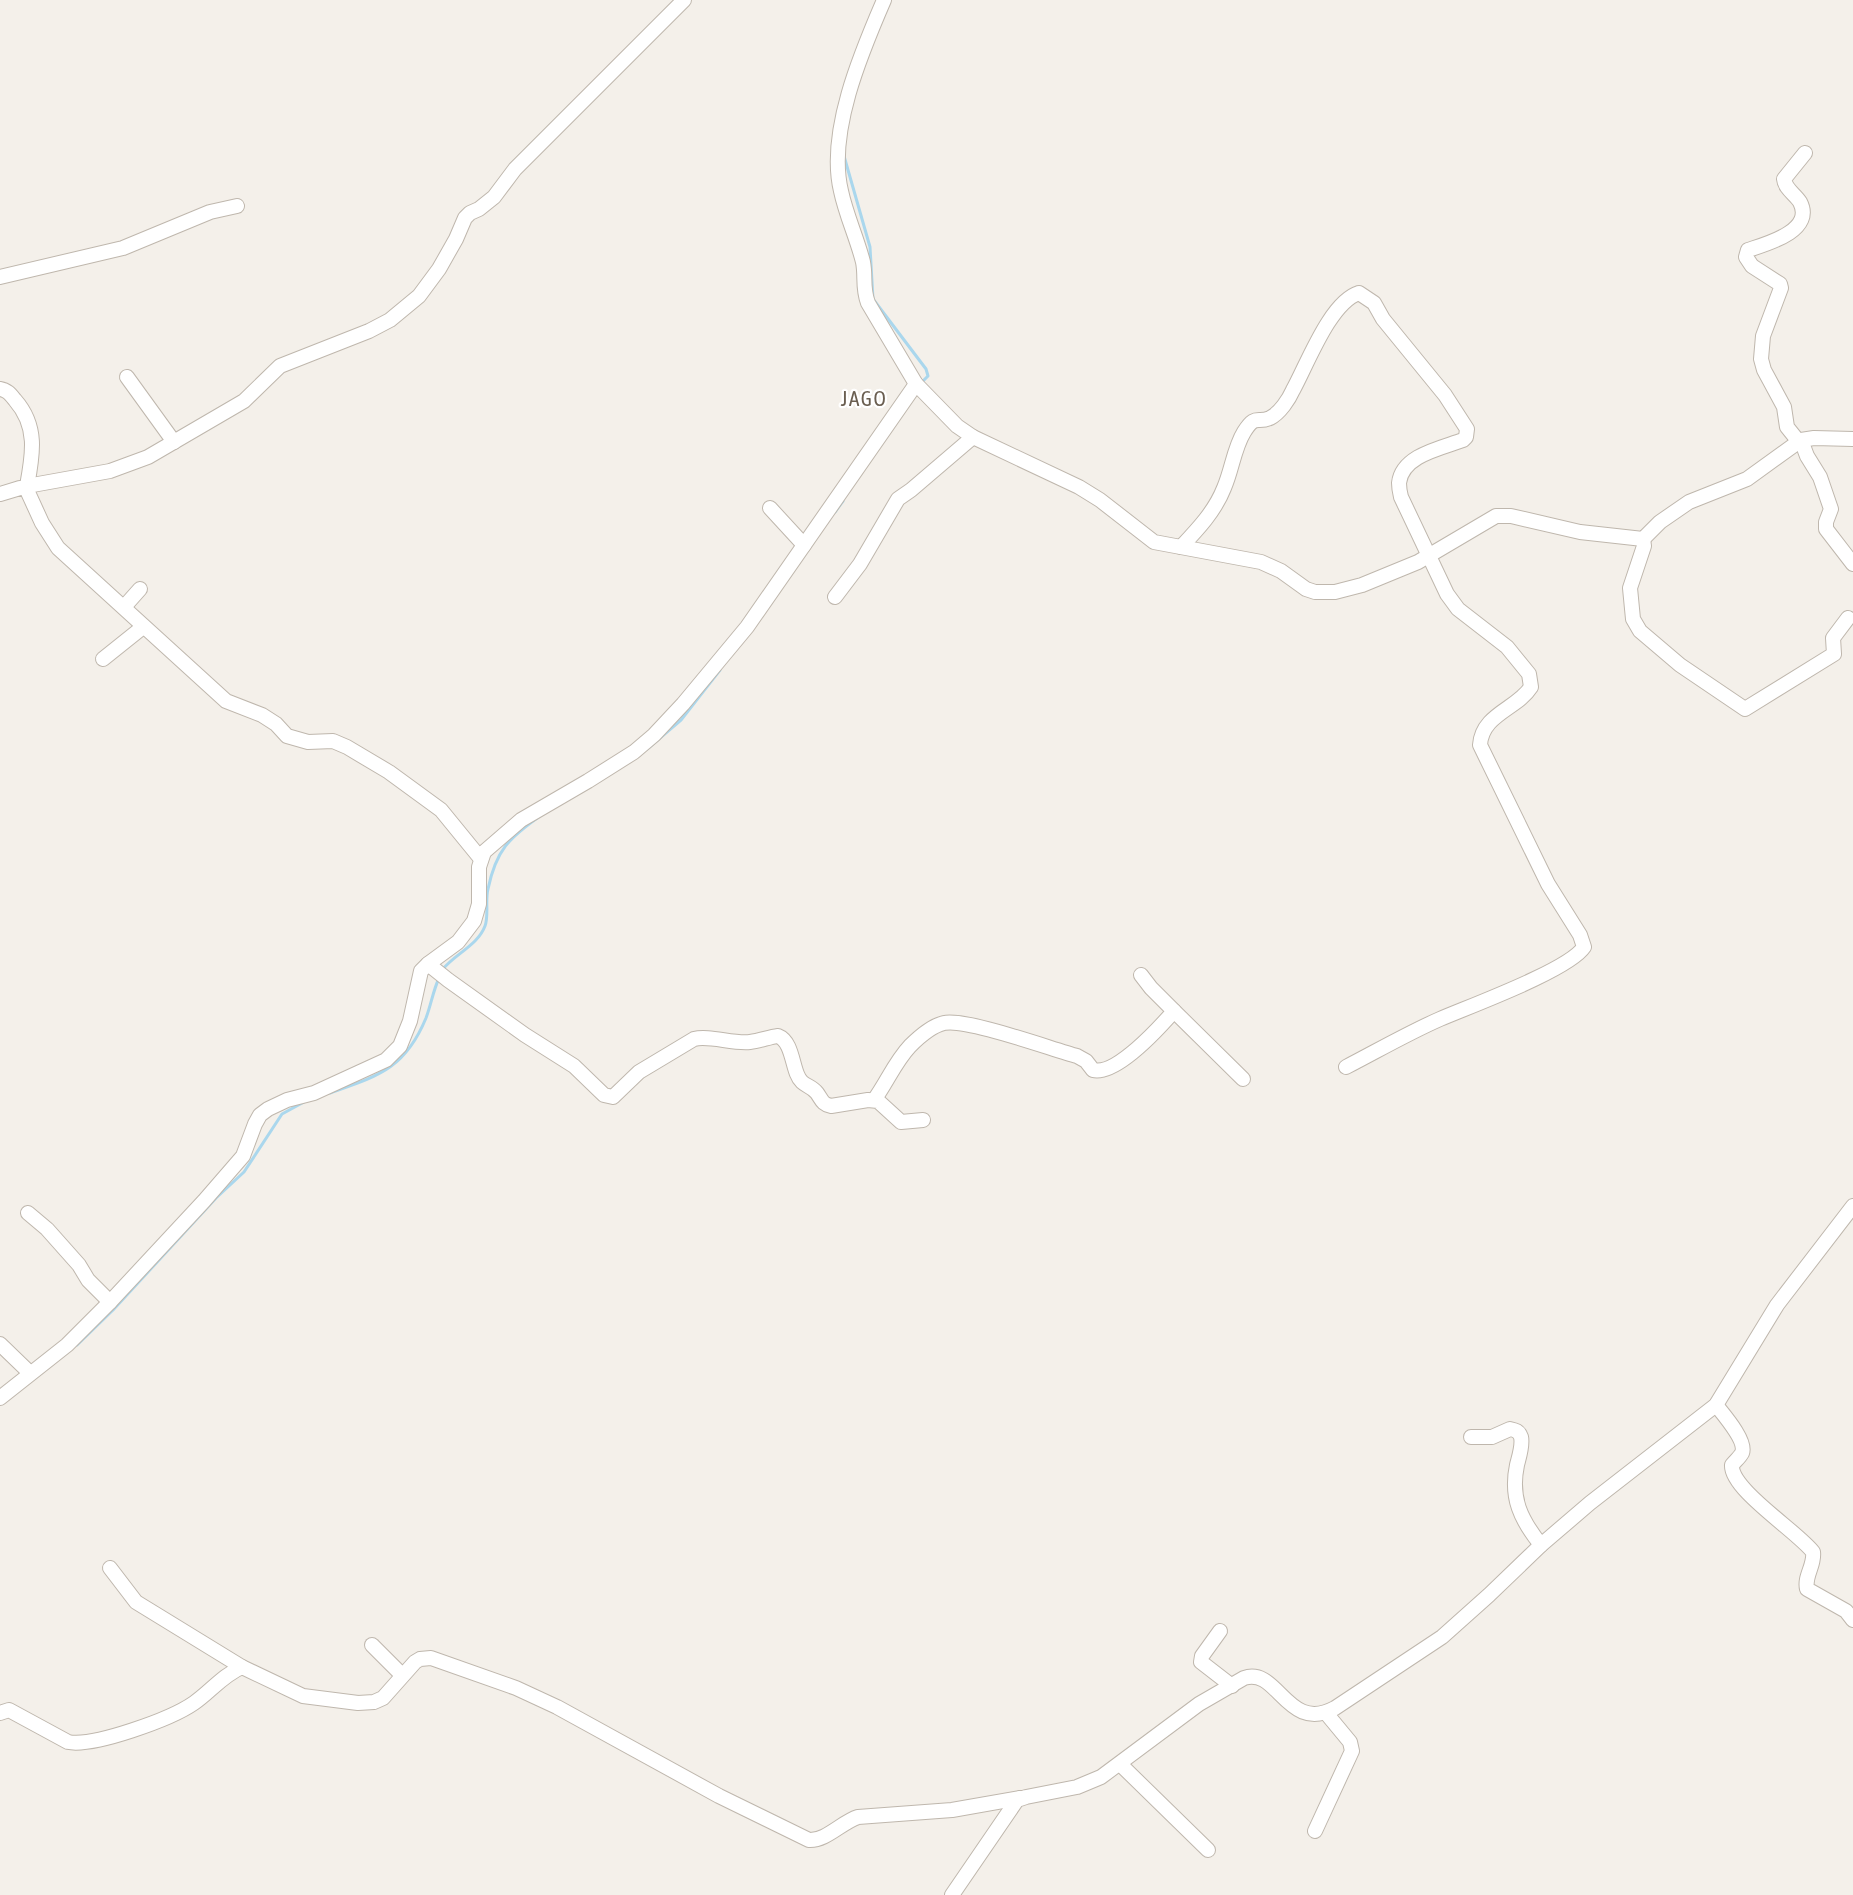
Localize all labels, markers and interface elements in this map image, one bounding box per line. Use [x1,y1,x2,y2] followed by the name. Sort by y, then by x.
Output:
[841,386,887,410] district label: JAGO

